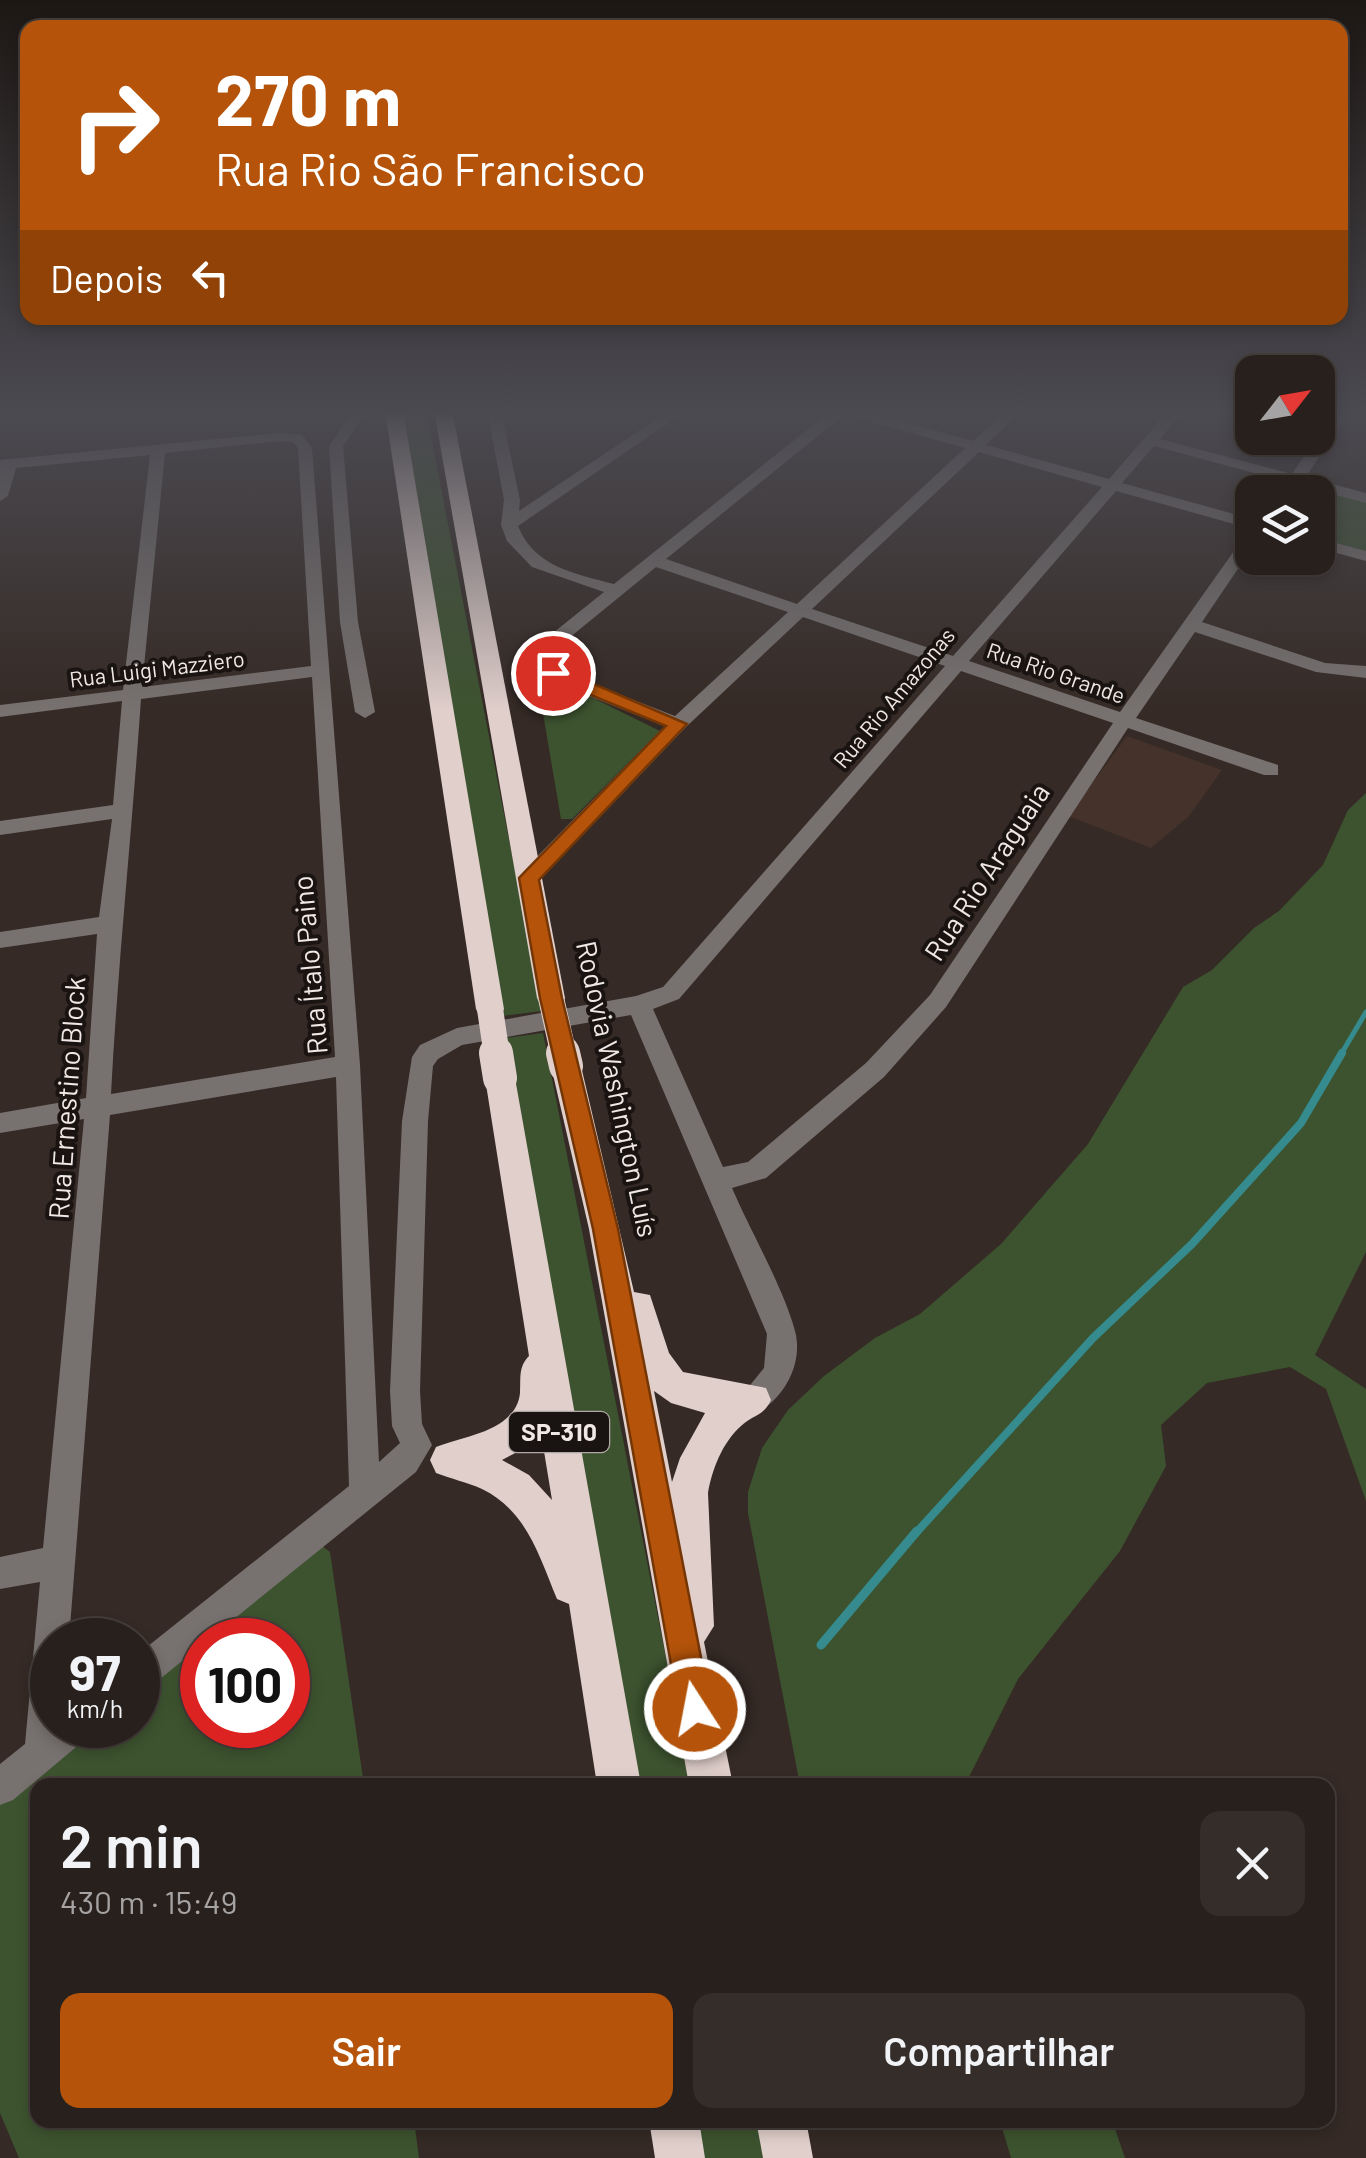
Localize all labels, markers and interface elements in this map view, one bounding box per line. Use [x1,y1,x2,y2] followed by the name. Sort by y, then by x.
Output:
[215,56,401,140] text: 270 m
[50,60,180,190] icon: right
[215,141,646,195] text: Rua Rio São Francisco
[183,250,238,305] icon: left
[50,255,163,301] text: Depois
[1235,355,1335,455] north arrow
[1235,355,1335,575] map controls
[1235,475,1335,575] button: layers
[827,622,959,773] street label: Rua Rio Amazonas
[511,631,596,716] pin
[984,636,1129,708] street label: Rua Rio Grande
[68,644,246,692] street label: Rua Luigi Mazziero
[526,646,581,701] icon: arrive
[916,776,1056,966] street label: Rua Rio Araguaia
[284,874,334,1056] street label: Rua Ítalo Paino
[570,938,666,1240] street label: Rodovia Washington Luís
[41,975,91,1220] street label: Rua Ernestino Block
[509,1412,609,1452] road number: SP-310
[180,1618,310,1748] speed limit sign: 100
[69,1641,121,1701] text: 97
[643,1657,747,1761] position arrow
[67,1693,123,1723] text: km/h
[60,1808,203,1880] text: 2 min
[1200,1811,1305,1916] button: close
[60,1882,237,1920] text: 430 m · 15:49
[60,1993,673,2108] button: Sair
[693,1993,1305,2108] button: Compartilhar

